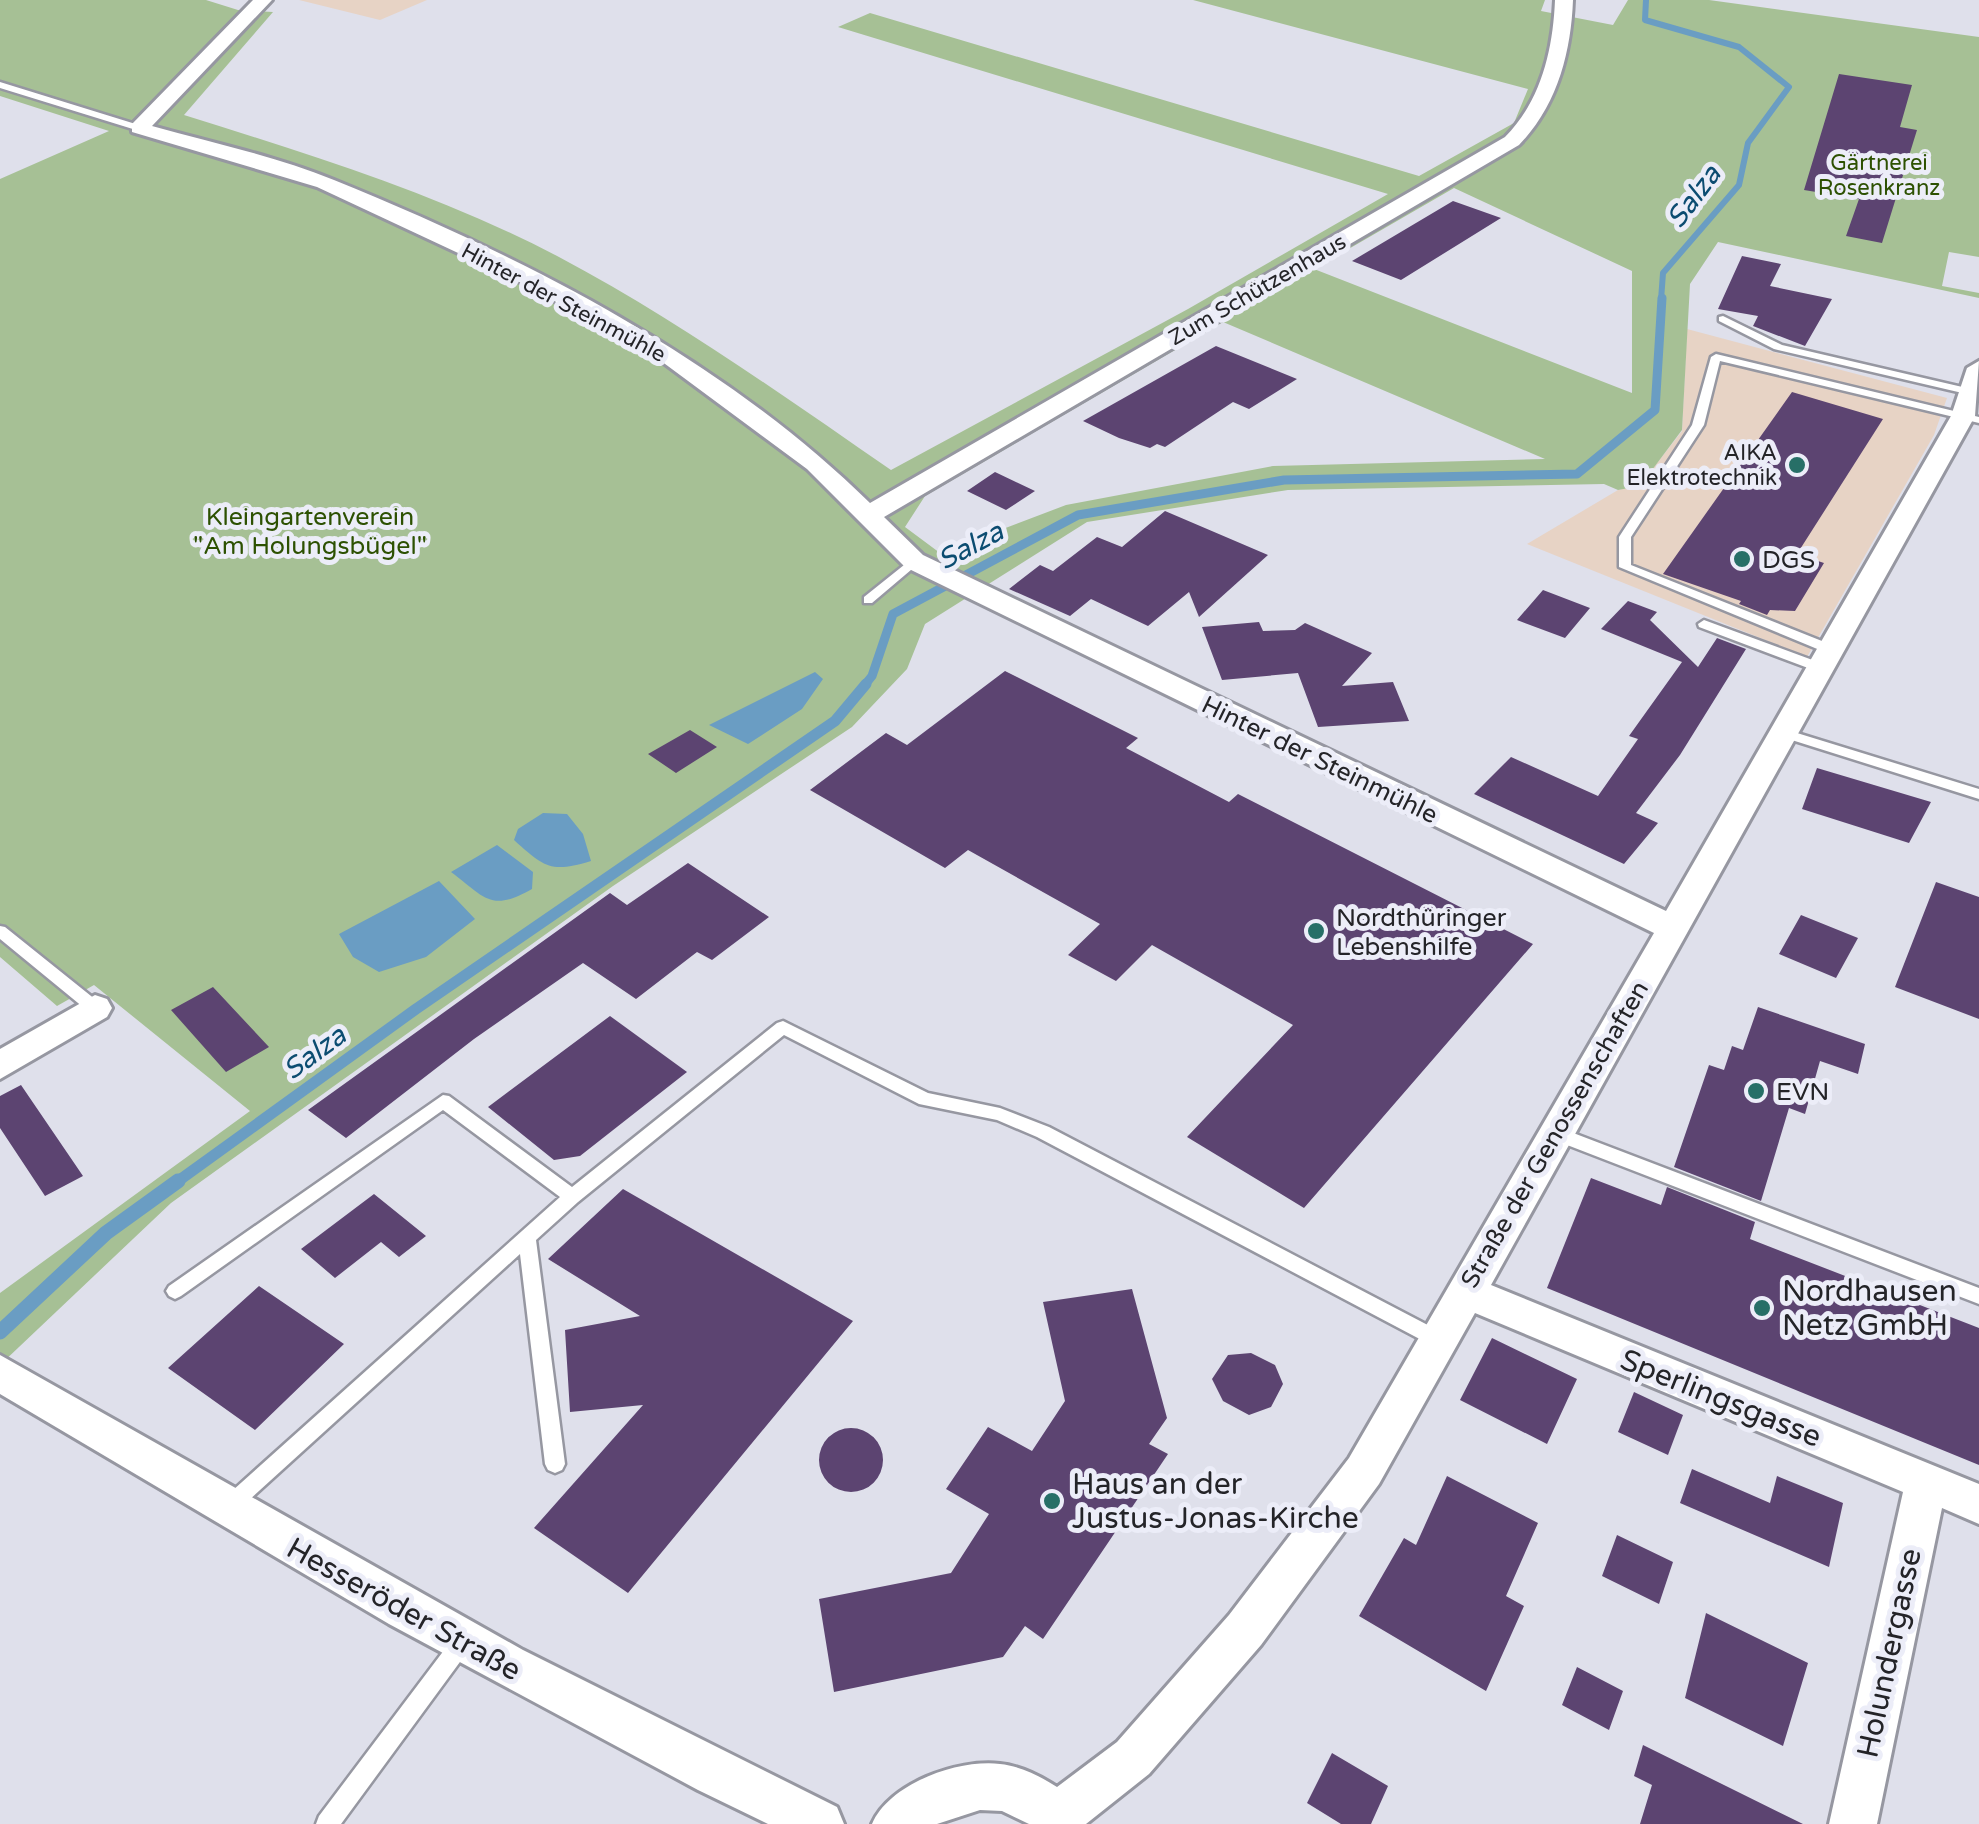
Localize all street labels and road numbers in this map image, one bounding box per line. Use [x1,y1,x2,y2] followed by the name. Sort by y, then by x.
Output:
[1164,229,1351,351] street label: Zum Schützenhaus
[457,238,670,368] street label: Hinter der Steinmühle
[1197,690,1442,830] street label: Hinter der Steinmühle
[1455,976,1655,1293] street label: Straße der Genossenschaften
[1615,1341,1827,1456] street label: Sperlingsgasse
[280,1530,527,1689] street label: Hesseröder Straße
[1849,1545,1930,1761] street label: Holundergasse

